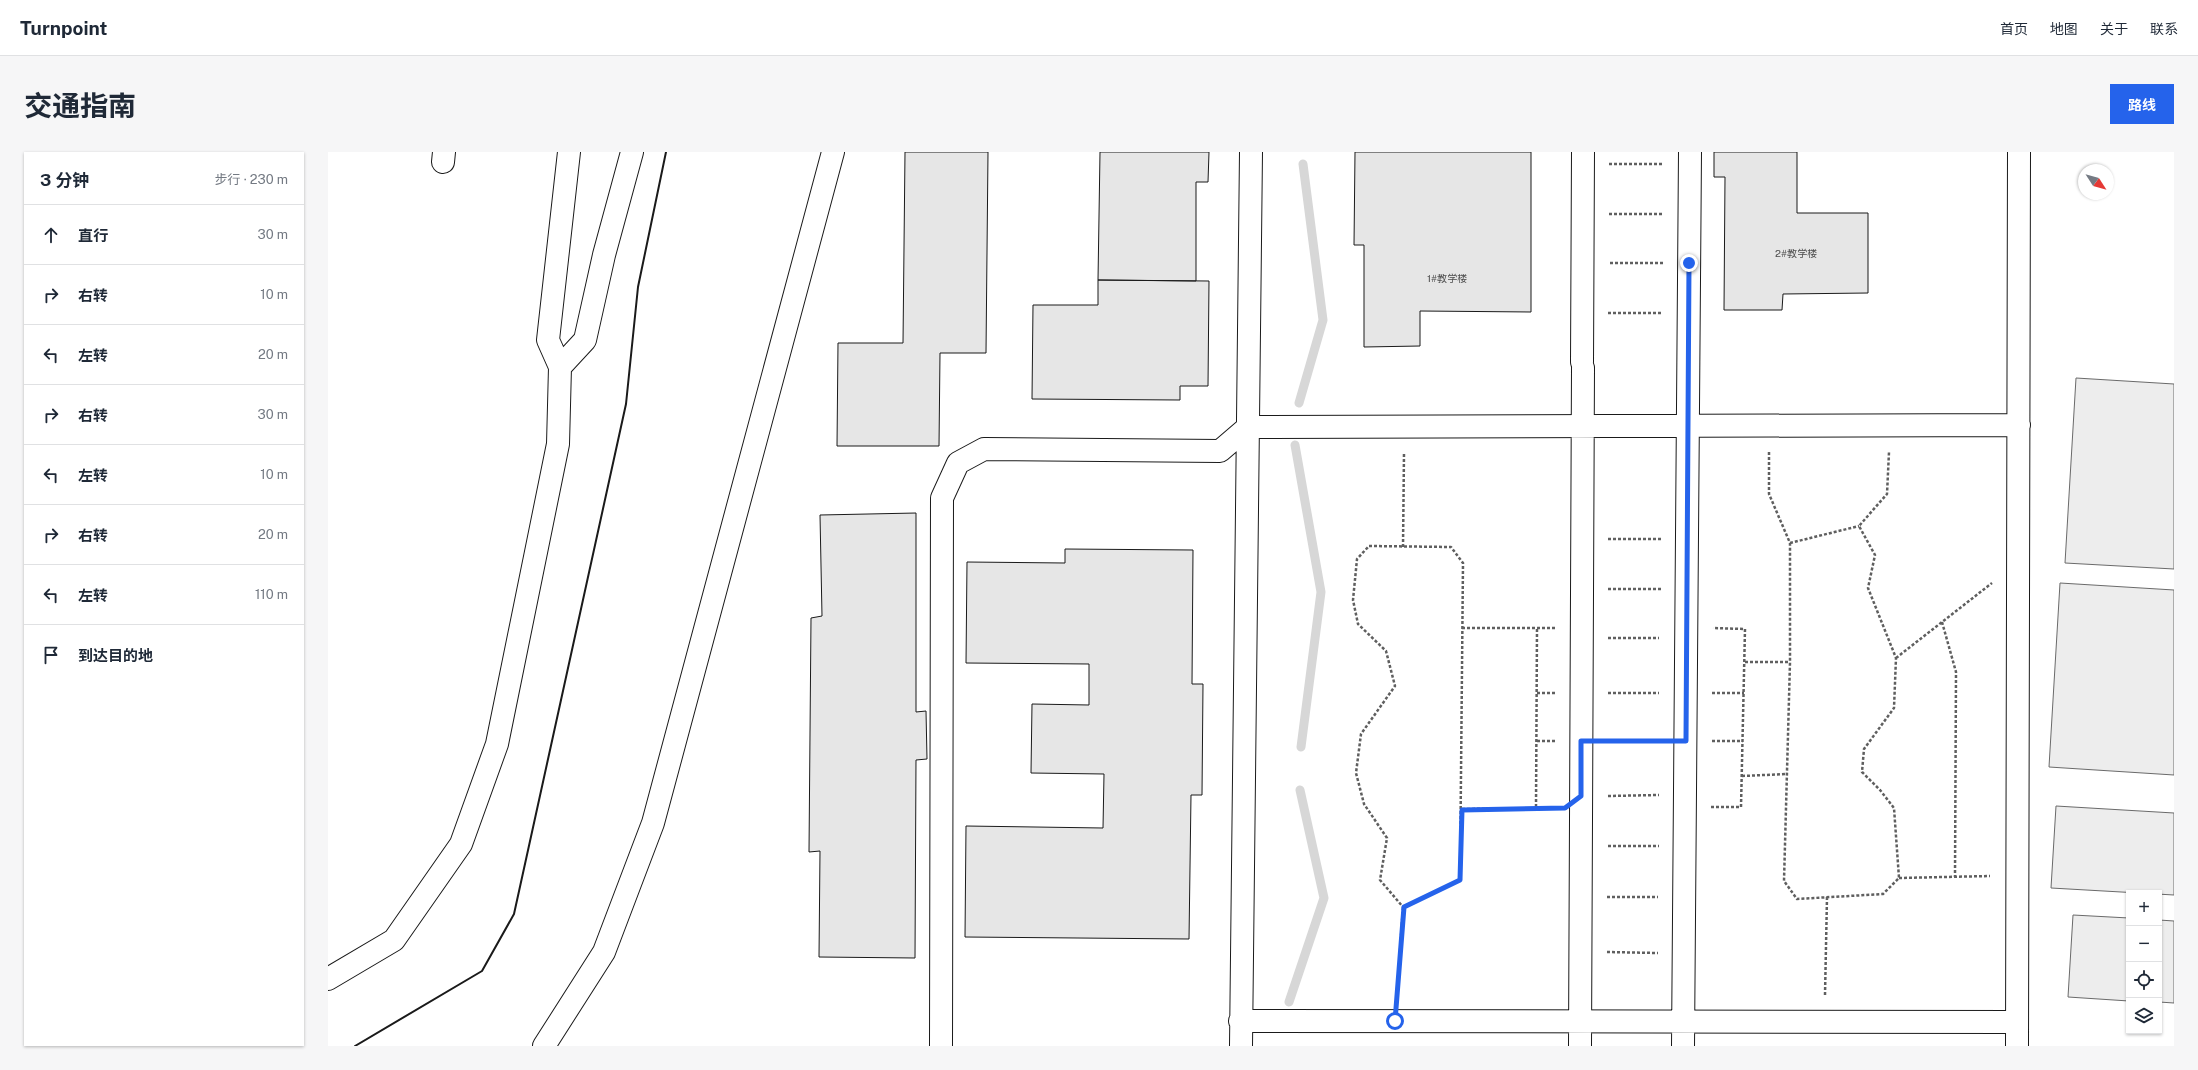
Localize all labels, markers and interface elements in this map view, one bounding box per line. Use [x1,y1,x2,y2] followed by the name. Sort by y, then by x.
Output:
[20,17,107,39] text: Turnpoint
[2000,21,2028,37] text: 首页
[2050,21,2078,37] text: 地图
[2100,21,2128,37] text: 关于
[2150,21,2178,37] text: 联系
[2110,84,2174,124] button: 路线
[24,89,136,122] text: 交通指南
[2078,164,2114,200] north arrow
[40,170,89,190] text: 3 分钟
[215,172,288,187] text: 步行 · 230 m
[40,224,62,246] icon: ahead
[78,227,108,244] text: 直行
[258,227,288,242] text: 30 m
[1775,247,1817,259] house number: 2#教学楼
[1680,254,1698,272] route end
[1427,272,1467,284] house number: 1#教学楼
[40,284,62,306] icon: right
[78,287,108,304] text: 右转
[260,287,288,302] text: 10 m
[40,344,62,366] icon: left
[78,347,108,364] text: 左转
[258,347,288,362] text: 20 m
[40,404,62,426] icon: right
[78,407,108,424] text: 右转
[258,407,288,422] text: 30 m
[40,464,62,486] icon: left
[78,467,108,484] text: 左转
[260,467,288,482] text: 10 m
[40,524,62,546] icon: right
[78,527,108,544] text: 右转
[258,527,288,542] text: 20 m
[40,584,62,606] icon: left
[78,587,108,604] text: 左转
[255,587,288,602] text: 110 m
[40,644,62,666] icon: arrive
[78,647,153,664] text: 到达目的地
[2126,890,2162,1034] map controls
[2126,890,2162,926] button: +
[2126,926,2162,962] button: −
[2126,962,2162,998] button: locate
[2126,998,2162,1034] button: layers
[1386,1012,1404,1030] route start

